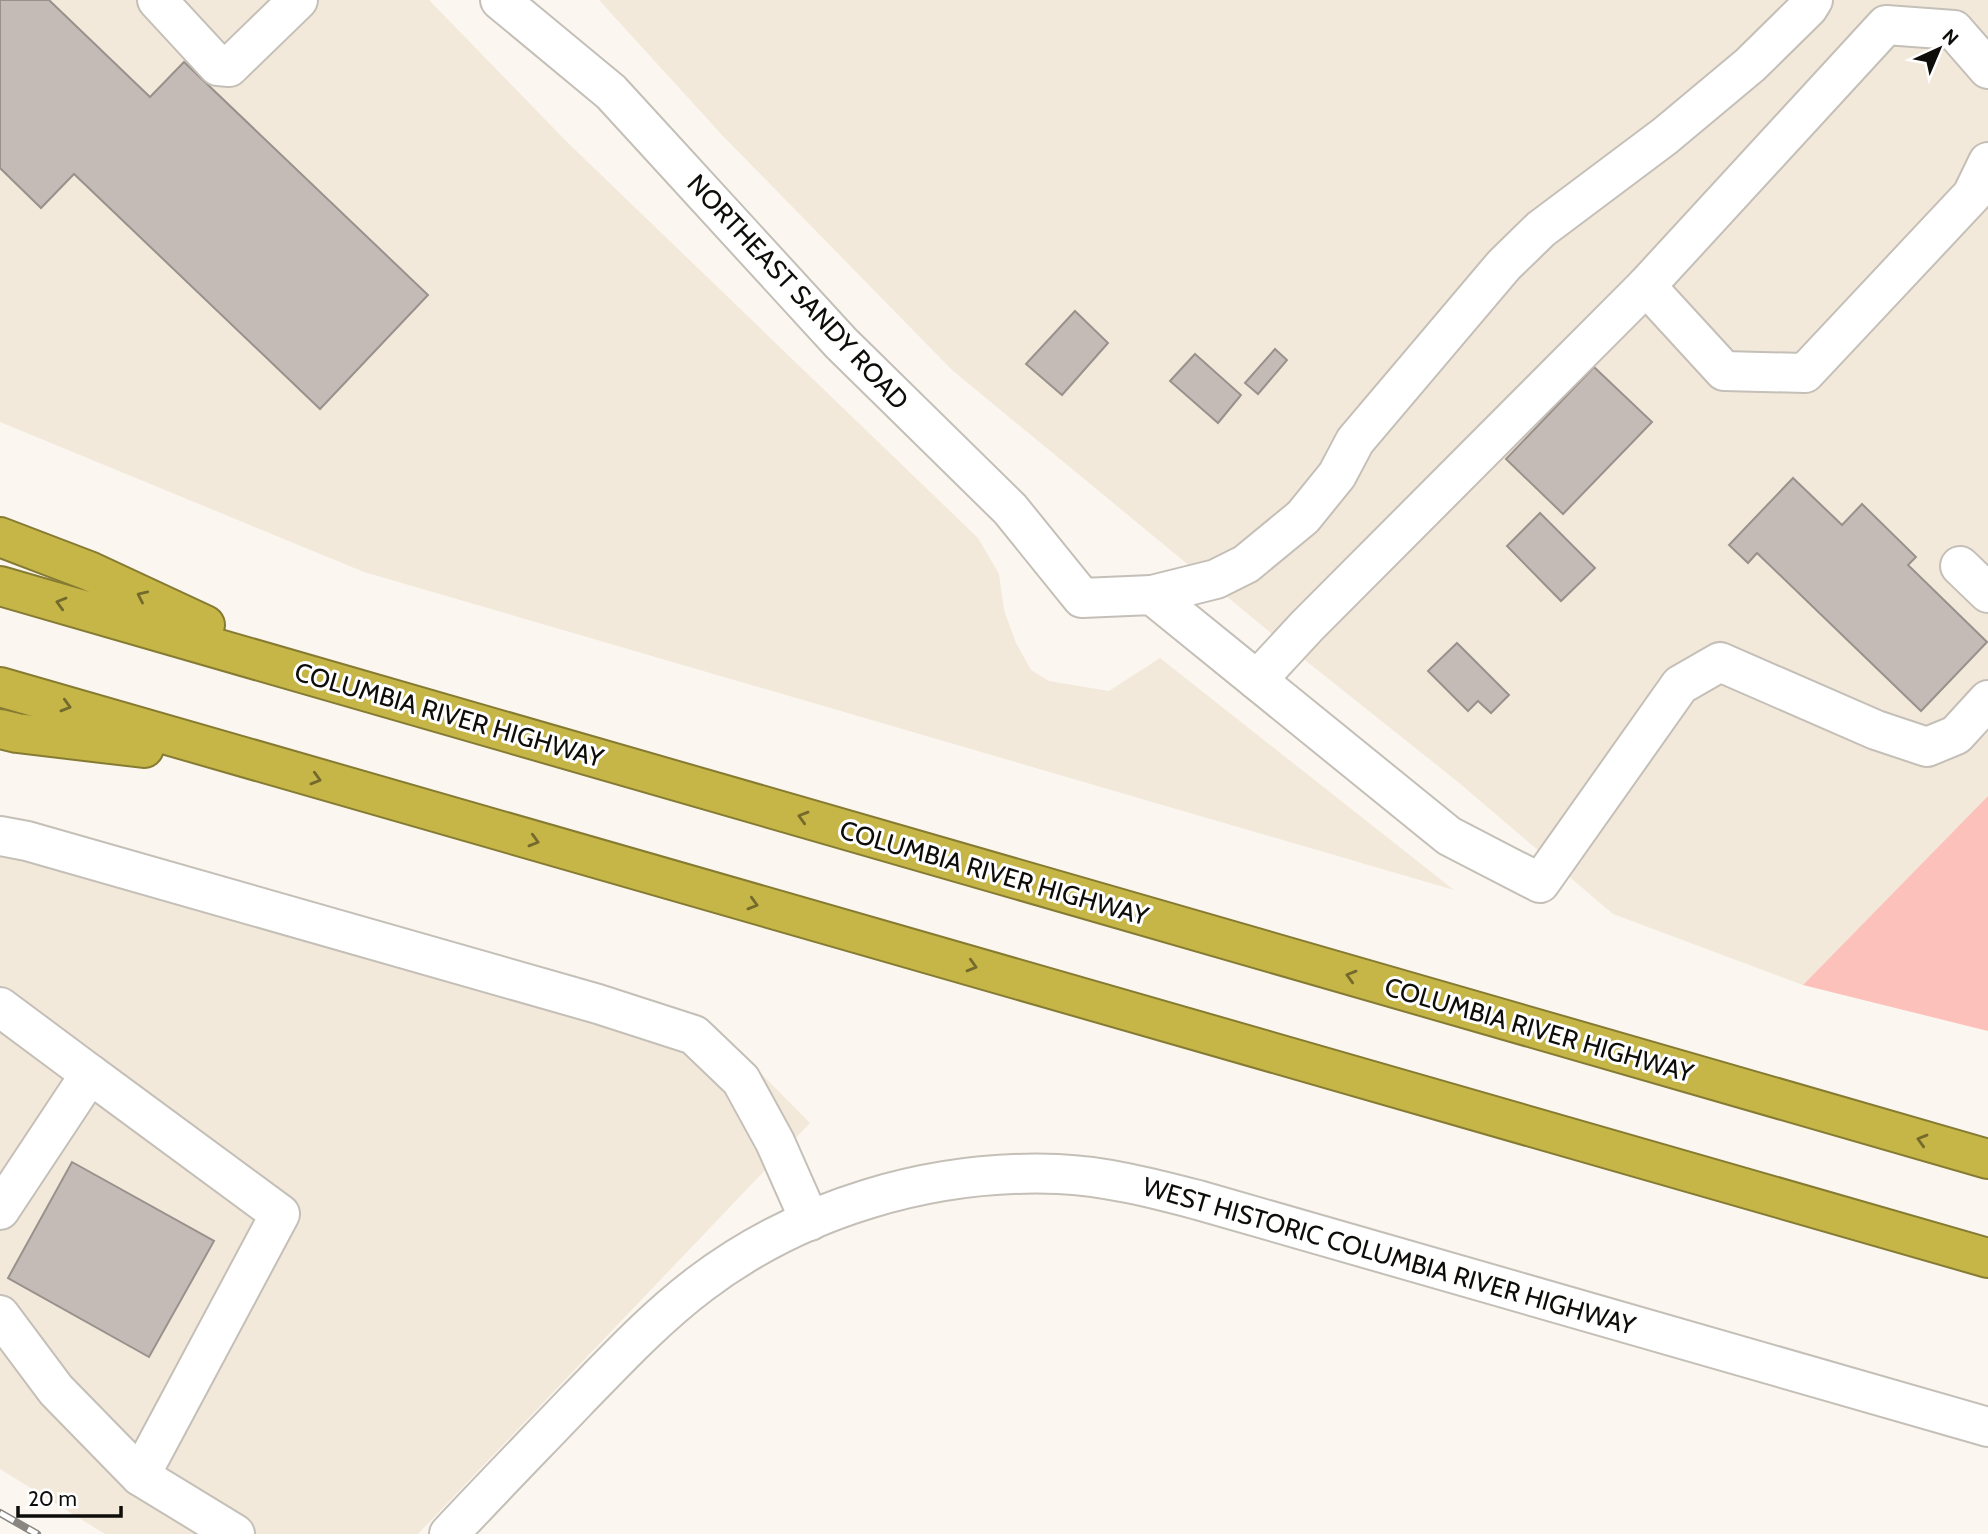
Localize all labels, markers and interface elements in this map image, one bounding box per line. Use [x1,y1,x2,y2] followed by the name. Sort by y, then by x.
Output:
[1904,14,1974,84] north arrow
[1938,24,1963,50] text: N
[681,168,915,416] street label: NORTHEAST SANDY ROAD
[137,590,149,604] one-way arrow
[55,597,67,611] one-way arrow
[291,656,607,774] street label: COLUMBIA RIVER HIGHWAY
[59,698,71,713] one-way arrow
[309,770,321,785] one-way arrow
[797,811,809,826] one-way arrow
[836,814,1152,932] street label: COLUMBIA RIVER HIGHWAY
[528,833,540,848] one-way arrow
[747,895,759,910] one-way arrow
[966,958,978,972] one-way arrow
[1345,969,1357,984] one-way arrow
[1381,971,1697,1089] street label: COLUMBIA RIVER HIGHWAY
[1917,1134,1929,1149] one-way arrow
[1139,1170,1639,1342] street label: WEST HISTORIC COLUMBIA RIVER HIGHWAY
[18,1474,121,1518] scale bar
[28,1486,77,1511] text: 20 m

